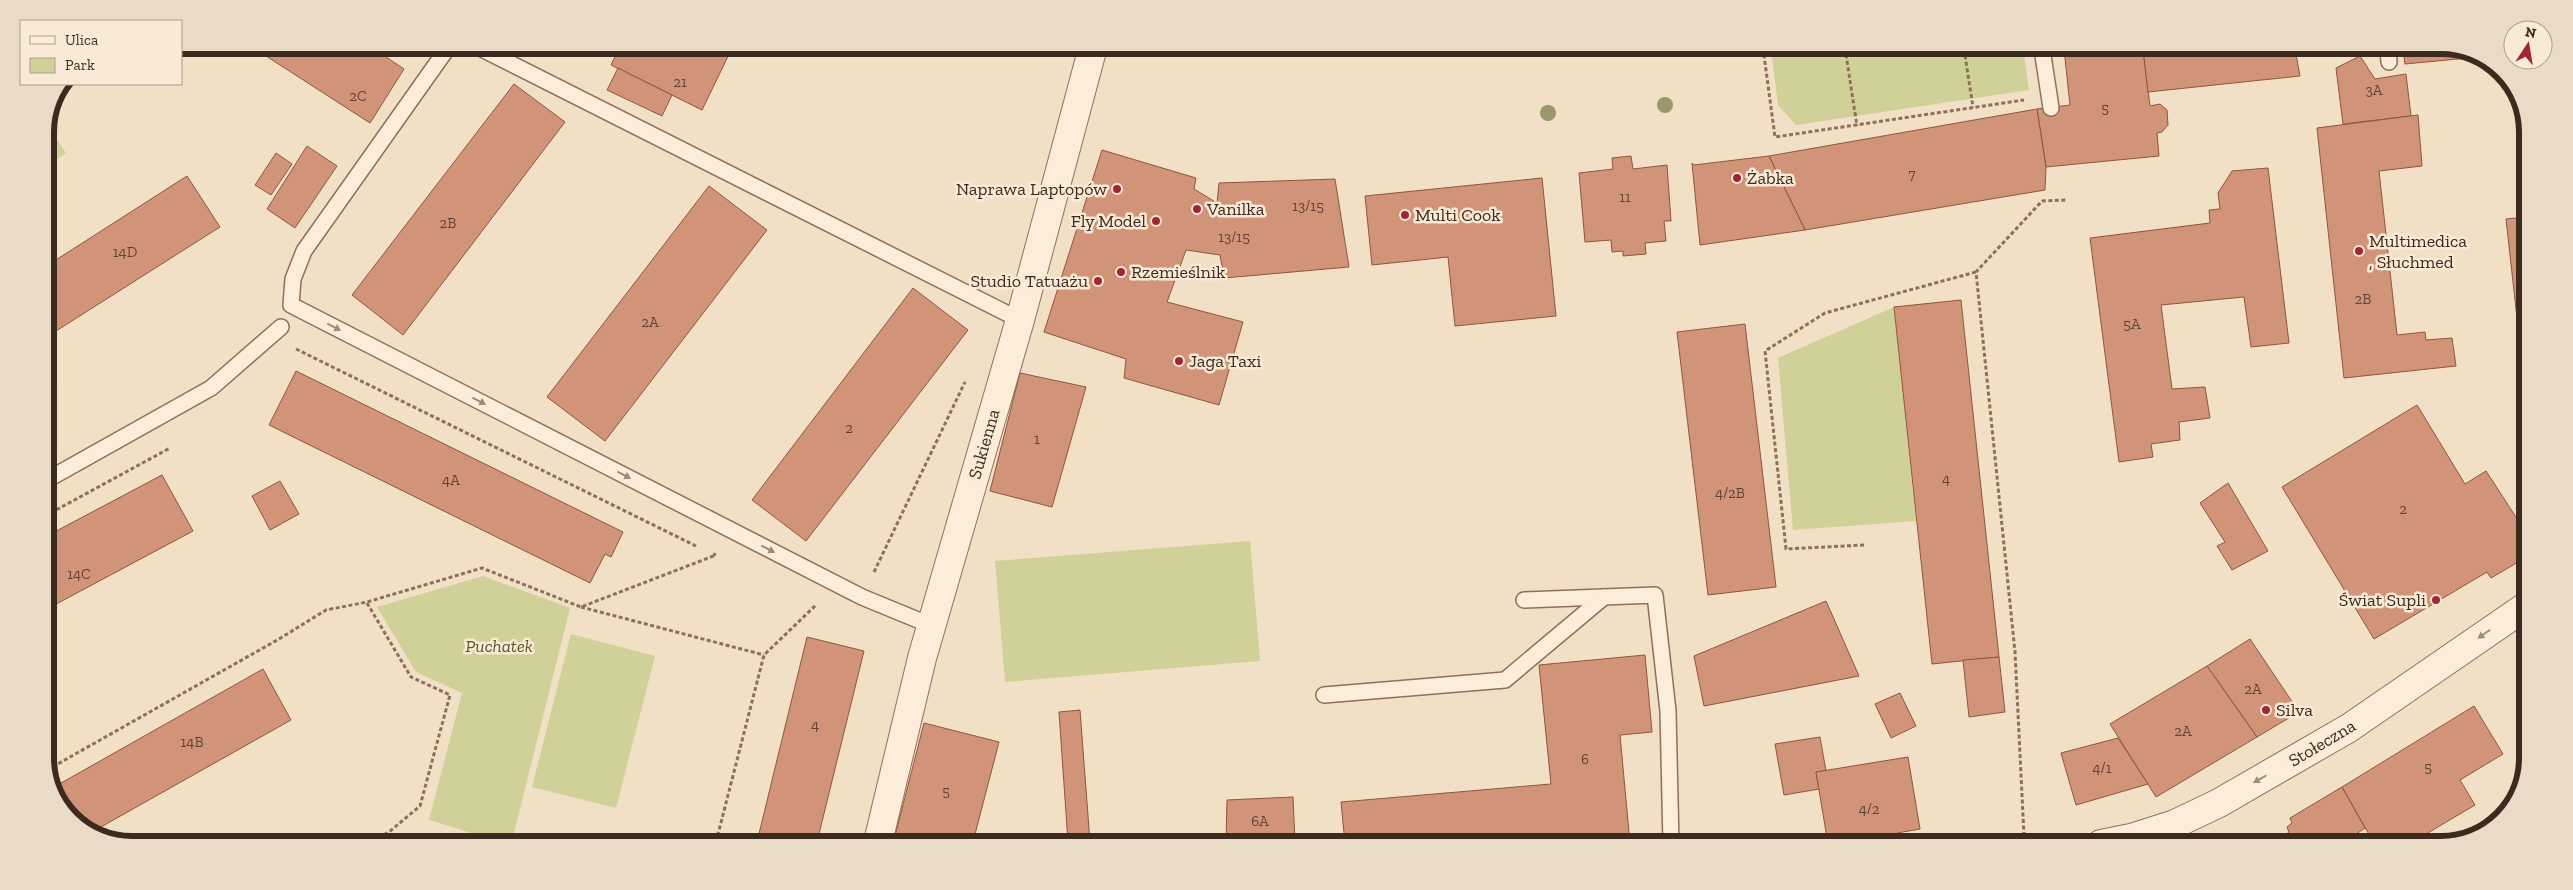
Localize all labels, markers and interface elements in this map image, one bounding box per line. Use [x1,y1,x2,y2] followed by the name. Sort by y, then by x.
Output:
[20,20,182,85] legend
[2503,20,2553,70] north arrow
[2524,23,2538,42] text: N
[65,31,98,49] text: Ulica
[65,56,95,74] text: Park
[673,73,687,91] house number: 21
[2365,81,2383,99] house number: 3A
[349,87,367,105] house number: 2C
[2101,99,2109,117] house number: 5
[1908,165,1916,183] house number: 7
[1747,167,1794,189] place label: Żabka
[1731,172,1743,184] marker: Żabka
[956,178,1107,200] place label: Naprawa Laptopów
[1111,183,1123,195] marker: Naprawa Laptopów
[1619,188,1631,206] house number: 11
[1292,197,1324,215] house number: 13/15
[1206,198,1265,220] place label: Vanilka
[1191,203,1203,215] marker: Vanilka
[1415,204,1501,226] place label: Multi Cook
[1399,209,1411,221] marker: Multi Cook
[1071,210,1146,232] place label: Fly Model
[440,214,456,232] house number: 2B
[1150,215,1162,227] marker: Fly Model
[1218,228,1250,246] house number: 13/15
[2369,230,2467,273] place label: Multimedica , Słuchmed
[113,243,137,261] house number: 14D
[2353,245,2365,257] marker: Multimedica , Słuchmed
[1131,261,1226,283] place label: Rzemieślnik
[1115,266,1127,278] marker: Rzemieślnik
[970,270,1088,292] place label: Studio Tatuażu
[1092,275,1104,287] marker: Studio Tatuażu
[2355,290,2371,308] house number: 2B
[641,313,659,331] house number: 2A
[2123,315,2141,333] house number: 5A
[327,323,341,331] one-way arrow
[1189,350,1261,372] place label: Jaga Taxi
[1173,355,1185,367] marker: Jaga Taxi
[472,397,486,405] one-way arrow
[964,406,1005,482] street label: Sukienna
[845,419,853,437] house number: 2
[1034,430,1040,448] house number: 1
[1942,470,1950,488] house number: 4
[442,471,460,489] house number: 4A
[616,471,631,479] one-way arrow
[1715,484,1745,502] house number: 4/2B
[2399,500,2407,518] house number: 2
[761,545,776,553] one-way arrow
[67,565,91,583] house number: 14C
[2339,589,2426,611] place label: Świat Supli
[2430,594,2442,606] marker: Świat Supli
[2478,629,2491,639] one-way arrow
[465,635,533,657] park label: Puchatek
[2244,680,2262,698] house number: 2A
[2276,699,2313,721] place label: Silva
[2260,704,2272,716] marker: Silva
[2284,714,2360,772] street label: Stołeczna
[811,716,819,734] house number: 4
[2174,722,2192,740] house number: 2A
[181,733,203,751] house number: 14B
[1581,750,1589,768] house number: 6
[2424,758,2432,776] house number: 5
[2093,759,2112,777] house number: 4/1
[2253,775,2266,784] one-way arrow
[942,782,950,800] house number: 5
[1859,800,1880,818] house number: 4/2
[1251,812,1269,830] house number: 6A

